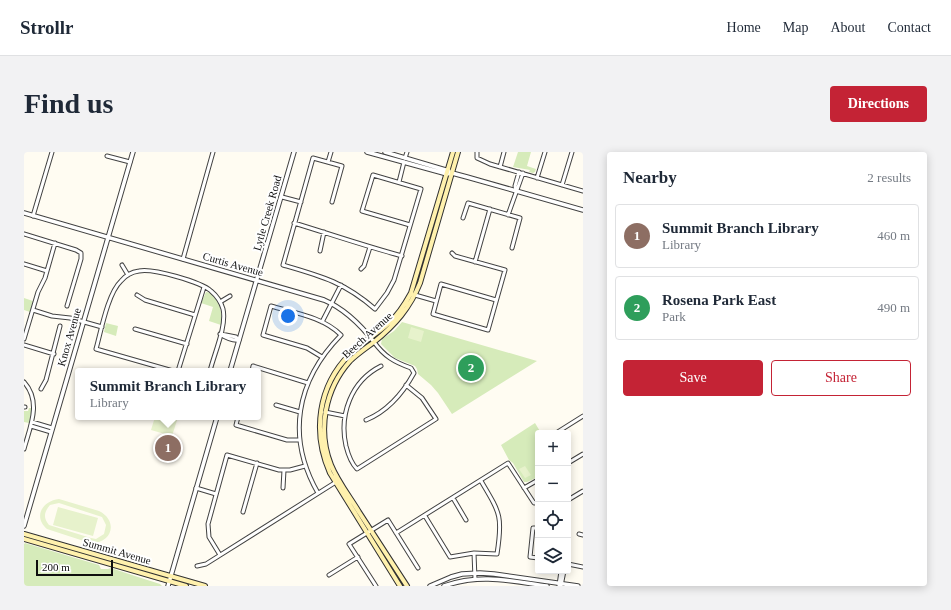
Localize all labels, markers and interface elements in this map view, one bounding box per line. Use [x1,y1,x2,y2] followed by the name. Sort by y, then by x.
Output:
[20,17,73,38] text: Strollr
[727,20,761,35] text: Home
[783,20,808,35] text: Map
[830,20,865,35] text: About
[887,20,931,35] text: Contact
[830,86,927,122] button: Directions
[24,88,114,119] text: Find us
[623,168,677,187] text: Nearby
[867,170,911,185] text: 2 results
[251,174,284,252] street label: Lytle Creek Road
[662,220,819,236] text: Summit Branch Library
[634,228,640,243] text: 1
[877,228,910,243] text: 460 m
[662,237,701,252] text: Library
[201,250,265,278] street label: Curtis Avenue
[662,292,776,308] text: Rosena Park East
[634,300,640,315] text: 2
[877,300,910,315] text: 490 m
[55,306,83,367] street label: Knox Avenue
[278,306,298,326] your location
[340,309,395,361] street label: Beech Avenue
[662,309,686,324] text: Park
[458,353,484,383] pin: 2
[623,360,763,396] button: Save
[771,360,911,396] button: Share
[75,368,261,420] popup
[90,378,246,394] text: Summit Branch Library
[90,395,129,410] text: Library
[535,430,571,574] map controls
[535,430,571,466] button: +
[155,433,181,463] pin: 1
[535,466,571,502] button: −
[535,502,571,538] button: locate
[82,536,153,566] street label: Summit Avenue
[535,538,571,574] button: layers
[36,558,113,577] scale bar
[42,561,70,573] text: 200 m

